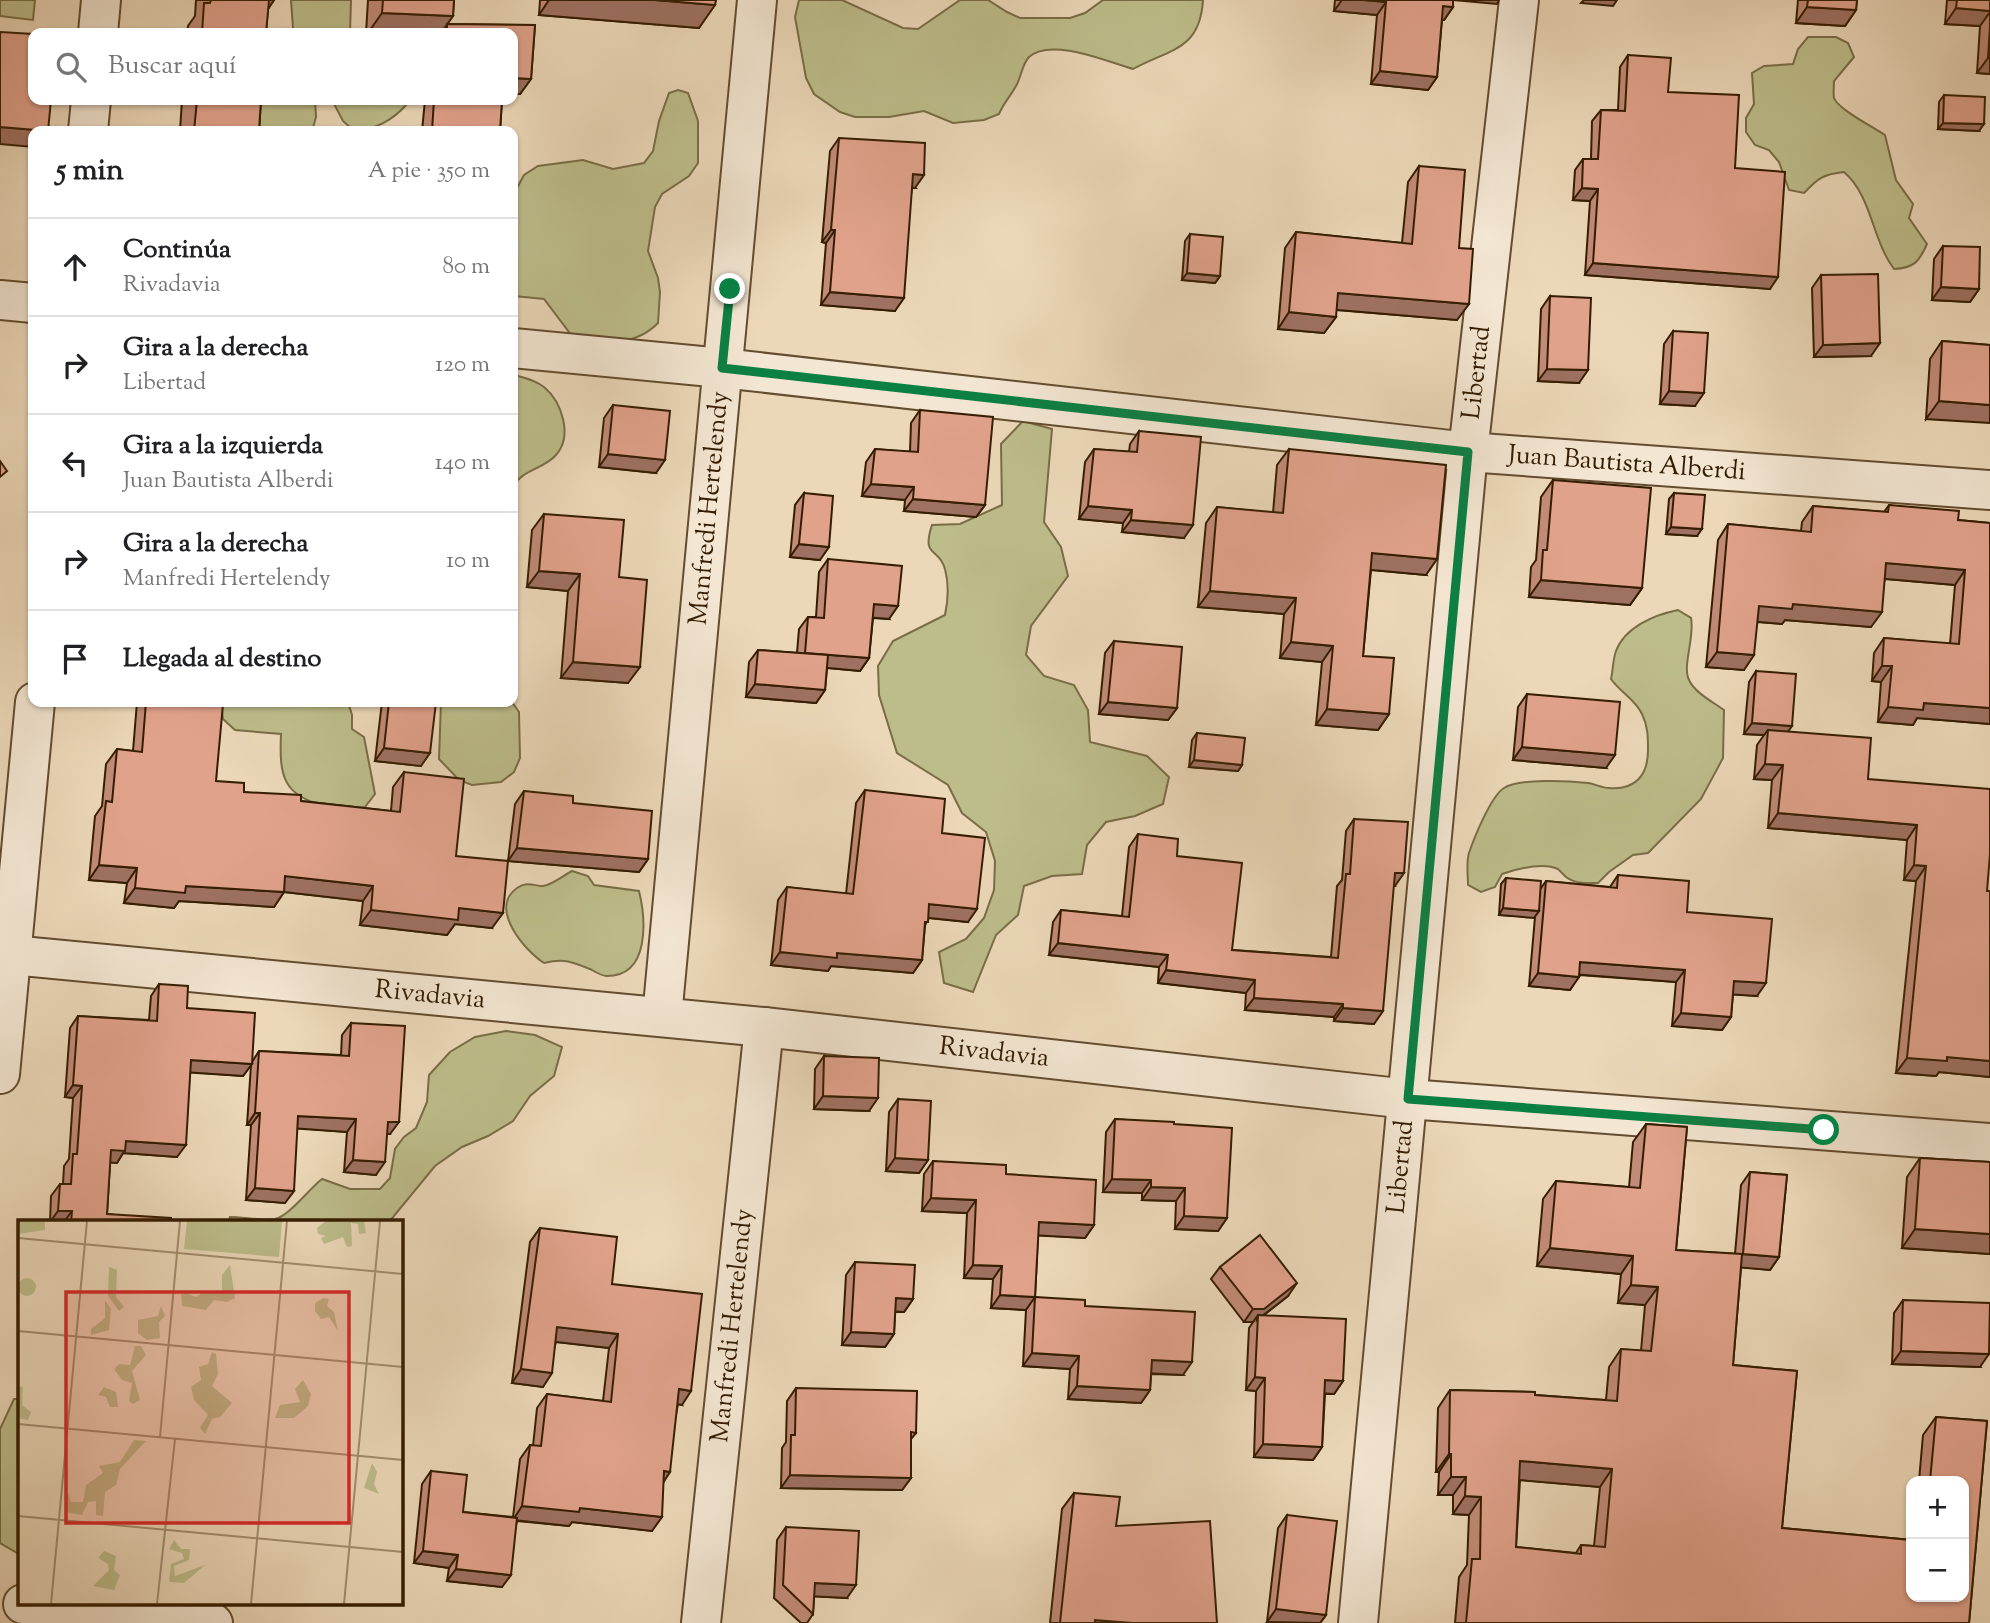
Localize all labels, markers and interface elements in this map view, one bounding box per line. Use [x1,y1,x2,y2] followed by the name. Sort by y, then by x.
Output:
[28,28,518,105] search box
[52,48,90,86] icon: search
[108,48,237,85] text: Buscar aquí
[56,150,124,193] text: 5 min
[368,155,490,188] text: A pie · 350 m
[123,232,231,269] text: Continúa
[56,248,94,286] icon: ahead
[442,251,490,284] text: 80 m
[123,269,221,302] text: Rivadavia
[714,273,745,304] route end
[1453,324,1501,422] street label: Libertad
[123,330,308,367] text: Gira a la derecha
[56,346,94,384] icon: right
[435,349,490,382] text: 120 m
[123,367,206,400] text: Libertad
[680,390,739,627] street label: Manfredi Hertelendy
[123,428,323,465] text: Gira a la izquierda
[1505,436,1747,491] street label: Juan Bautista Alberdi
[56,444,94,482] icon: left
[435,447,490,480] text: 140 m
[123,465,334,498] text: Juan Bautista Alberdi
[123,526,308,563] text: Gira a la derecha
[56,542,94,580] icon: right
[446,545,490,578] text: 10 m
[123,563,331,596] text: Manfredi Hertelendy
[56,640,94,678] icon: arrive
[123,641,321,678] text: Llegada al destino
[373,971,487,1019] street label: Rivadavia
[937,1028,1051,1077] street label: Rivadavia
[1808,1114,1839,1145] route start
[1378,1118,1424,1216] street label: Libertad
[702,1207,763,1444] street label: Manfredi Hertelendy
[18,1220,402,1606] inset map
[1906,1476,1969,1602] map controls
[1906,1476,1969,1539] button: +
[1906,1539,1969,1602] button: −

